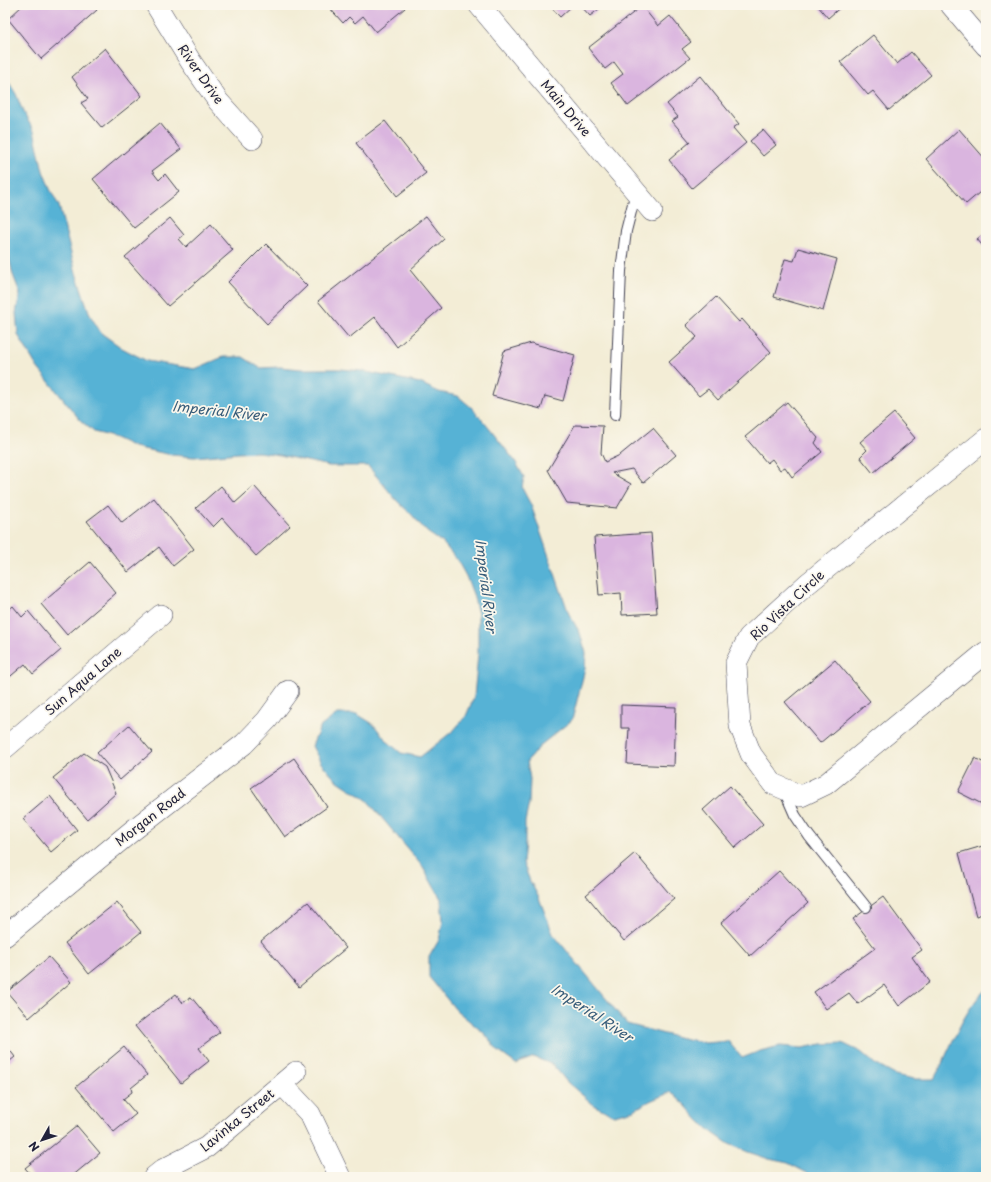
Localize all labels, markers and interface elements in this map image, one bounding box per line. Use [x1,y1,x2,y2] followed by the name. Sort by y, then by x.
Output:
[174,40,229,108] street label: River Drive
[537,75,596,140] street label: Main Drive
[171,395,268,426] water label: Imperial River
[470,538,503,635] water label: Imperial River
[745,565,828,644] street label: Rio Vista Circle
[40,642,125,719] street label: Sun Aqua Lane
[110,783,189,850] street label: Morgan Road
[547,978,639,1048] water label: Imperial River
[195,1084,278,1156] street label: Lavinka Street
[22,1120,62,1160] north arrow
[24,1138,43,1155] text: N

